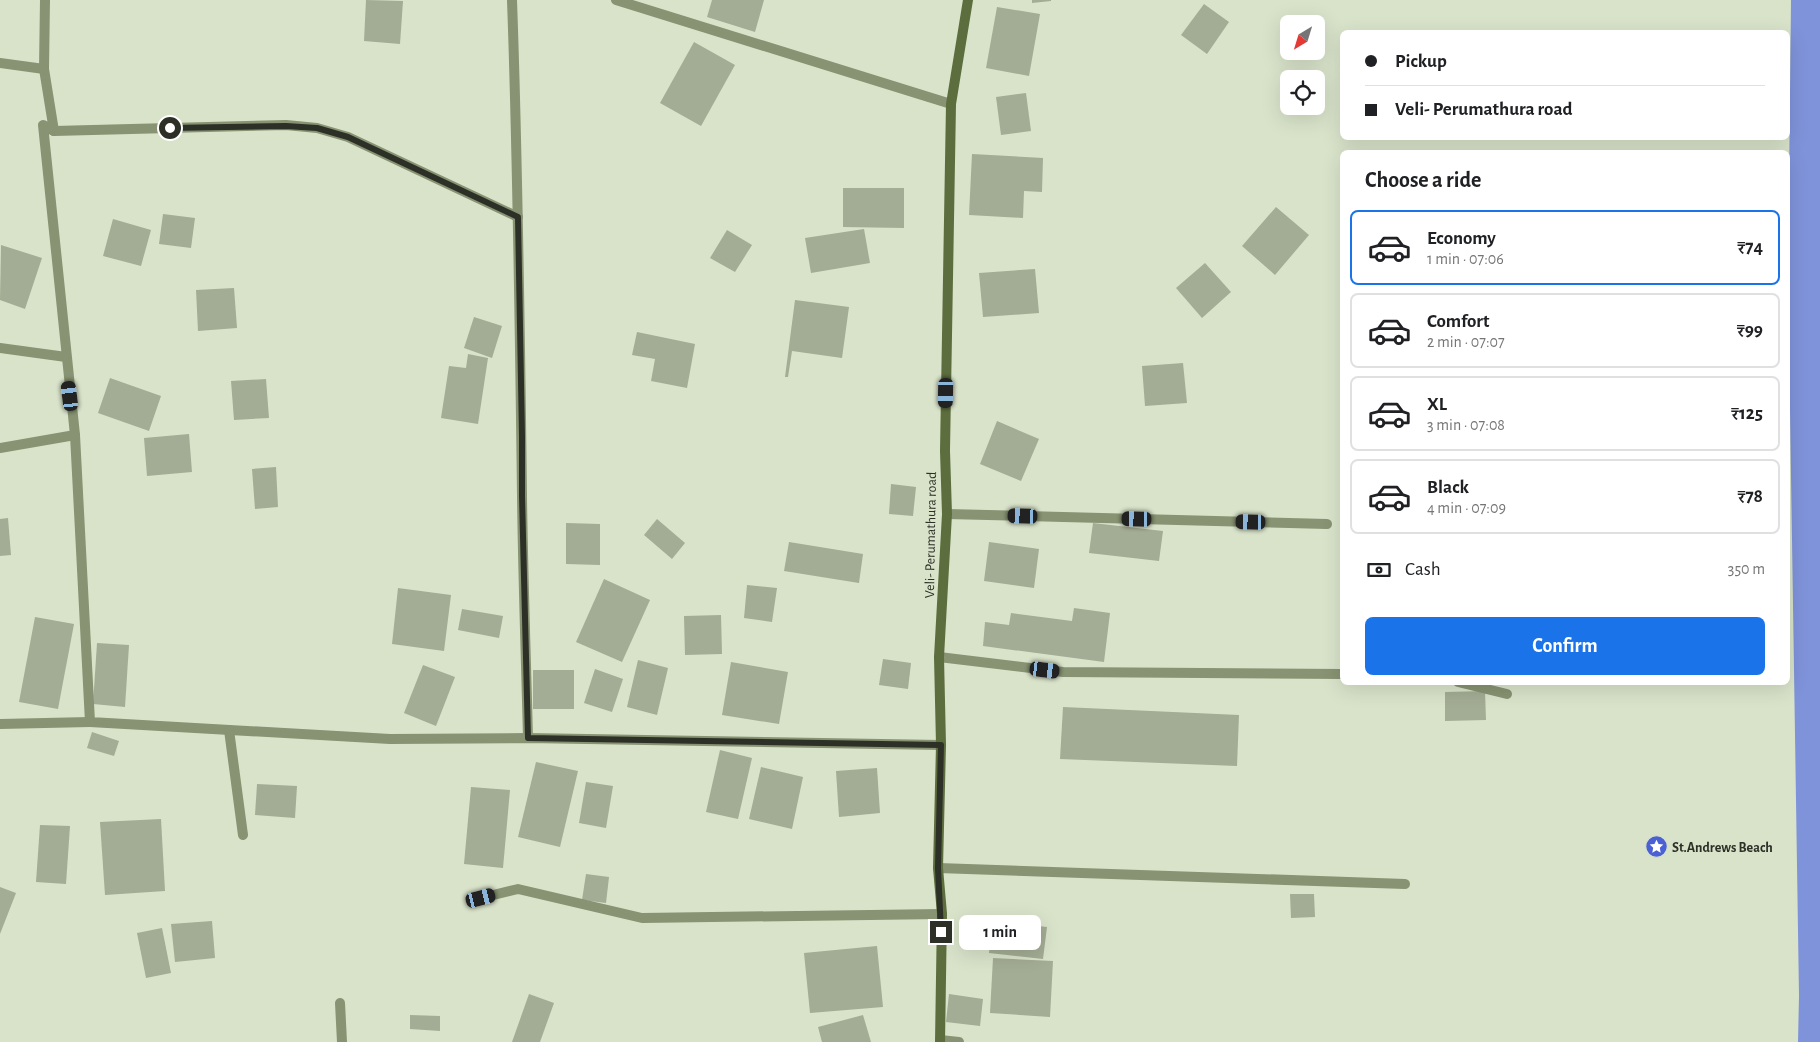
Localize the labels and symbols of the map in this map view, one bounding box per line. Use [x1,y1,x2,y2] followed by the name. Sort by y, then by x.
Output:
[1280,15,1325,60] north arrow
[159,117,181,139] route start
[938,378,953,408] car
[60,380,79,412] car
[923,472,939,598] street label: Veli- Perumathura road
[1007,508,1038,524] car
[1121,511,1152,527] car
[1235,514,1266,530] car
[1029,661,1060,679] car
[1644,835,1668,859] place icon: St.Andrews Beach
[1672,841,1773,855] place label: St.Andrews Beach
[464,887,497,909] car
[958,914,1041,950] callout: 1 min
[930,921,952,943] route end

